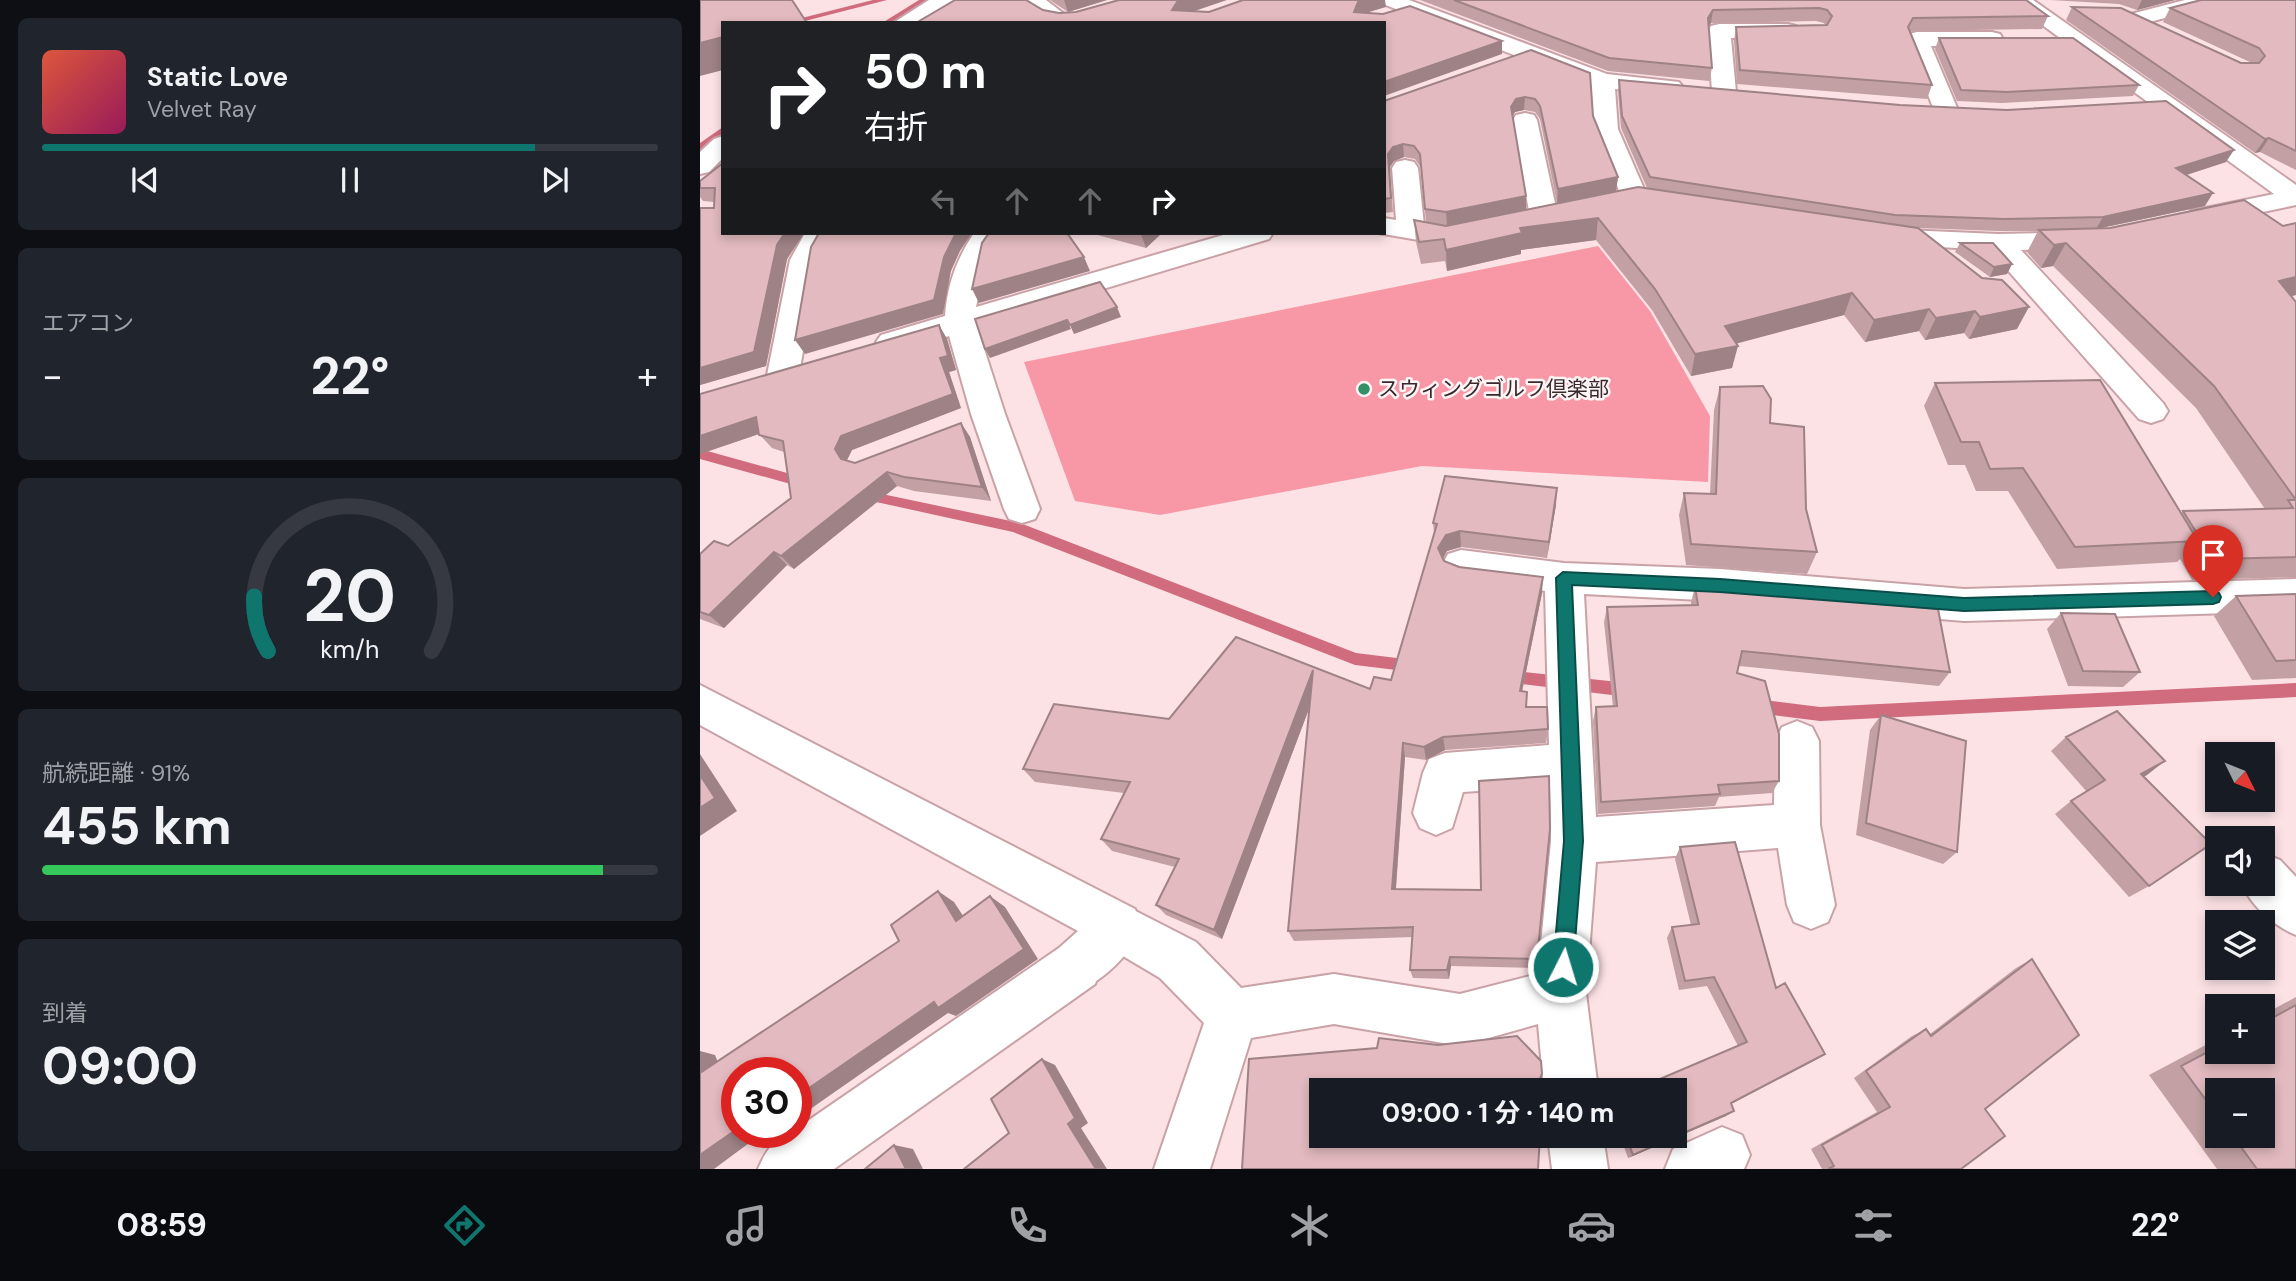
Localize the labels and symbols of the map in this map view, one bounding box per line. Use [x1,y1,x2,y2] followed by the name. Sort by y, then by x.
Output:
[1378,375,1609,403] place label: スウィングゴルフ倶楽部
[1356,381,1372,397] marker: スウィングゴルフ倶楽部
[2183,525,2243,597] pin
[2205,742,2275,812] north arrow
[1526,930,1600,1004] position arrow
[721,1057,812,1148] speed limit sign: 30

